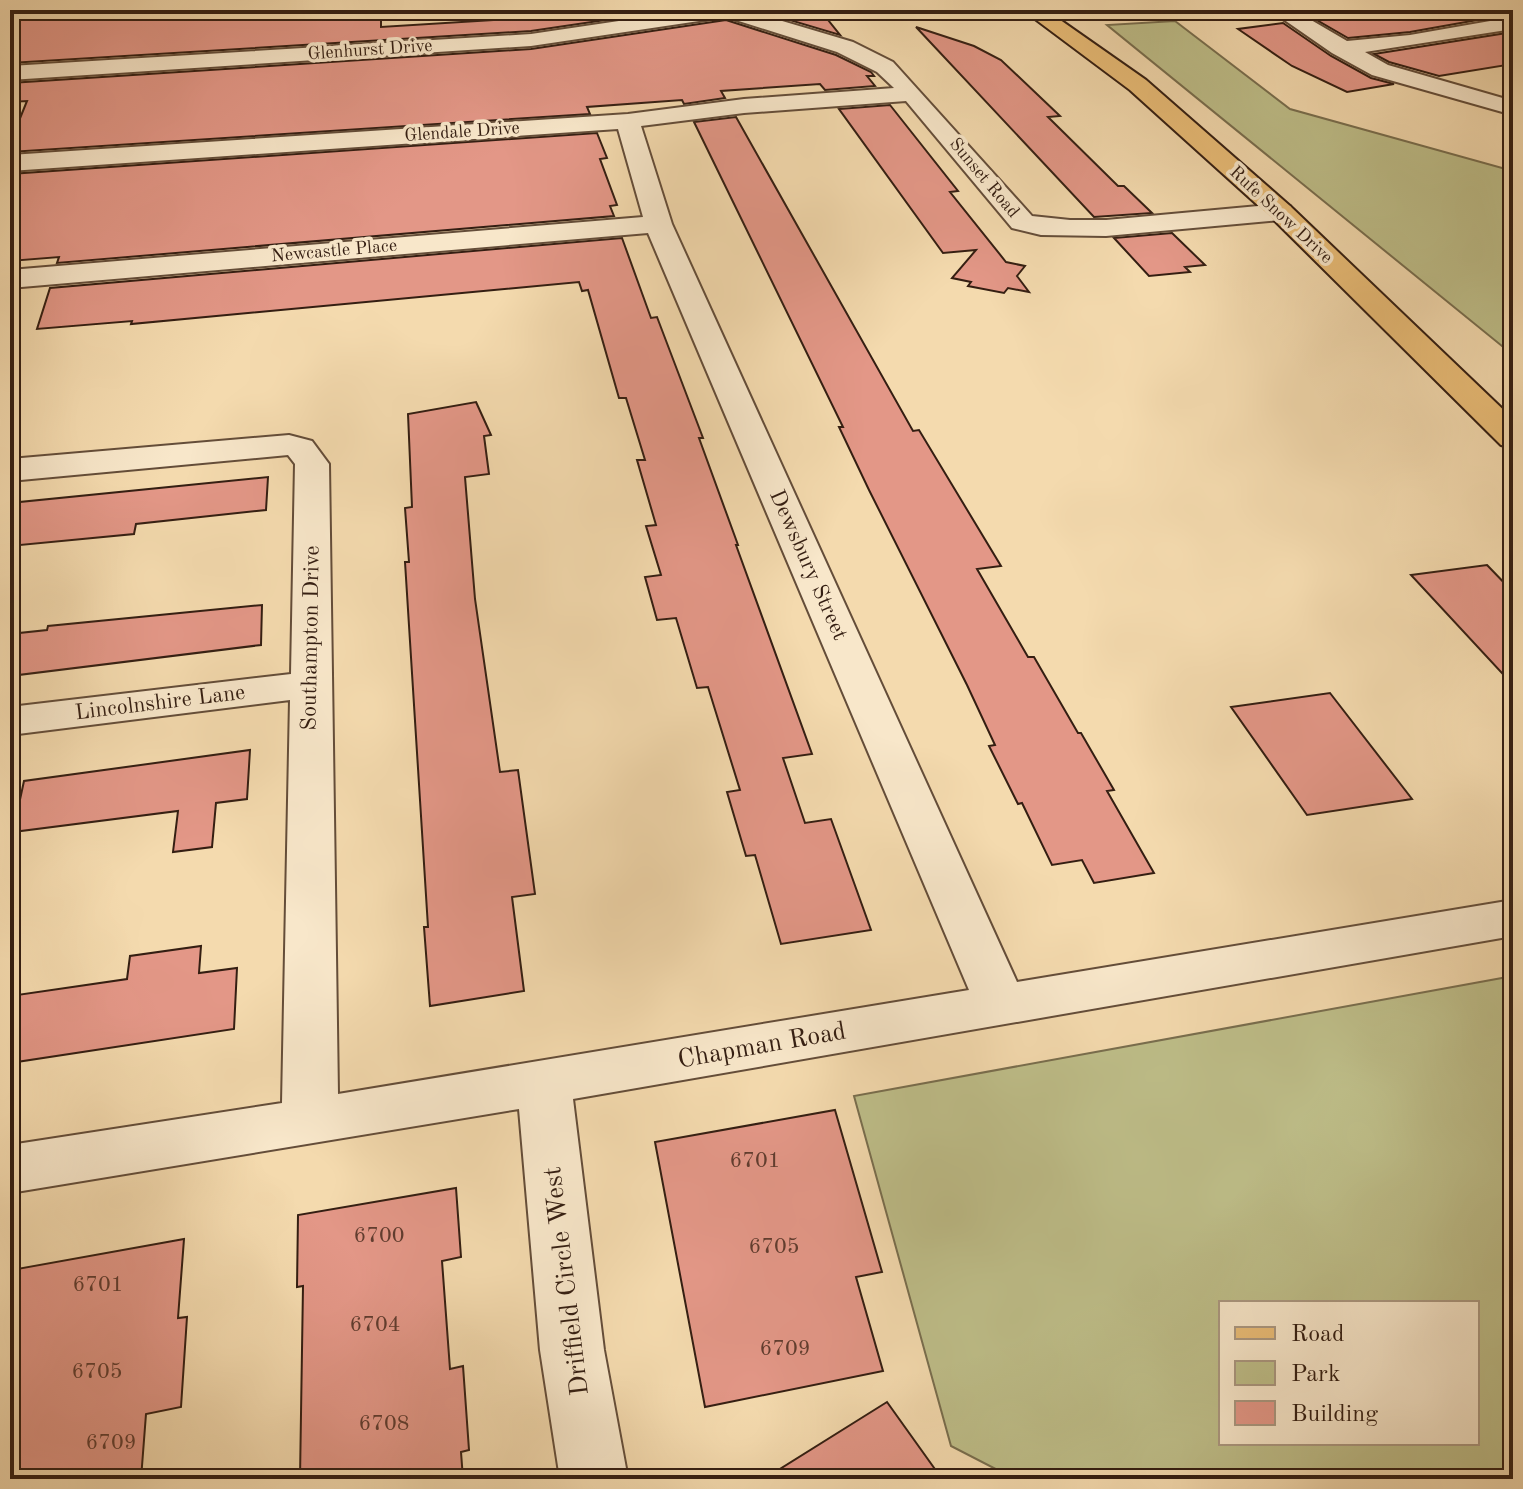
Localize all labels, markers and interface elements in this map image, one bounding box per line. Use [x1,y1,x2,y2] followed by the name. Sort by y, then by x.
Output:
[307,37,433,63] street label: Glenhurst Drive
[404,119,520,145] street label: Glendale Drive
[946,135,1022,221] street label: Sunset Road
[1226,163,1336,267] street label: Rufe Snow Drive
[270,237,398,265] street label: Newcastle Place
[765,487,851,643] street label: Dewsbury Street
[298,545,324,731] street label: Southampton Drive
[74,682,246,724] street label: Lincolnshire Lane
[676,1018,848,1074] street label: Chapman Road
[729,1150,781,1172] house number: 6701
[540,1165,594,1397] street label: Driffield Circle West
[353,1225,405,1247] house number: 6700
[748,1236,800,1258] house number: 6705
[72,1274,124,1296] house number: 6701
[1219,1301,1479,1445] legend
[349,1314,401,1336] house number: 6704
[1291,1323,1344,1347] text: Road
[759,1338,811,1360] house number: 6709
[71,1361,123,1383] house number: 6705
[1291,1363,1340,1387] text: Park
[1291,1403,1378,1427] text: Building
[358,1413,410,1435] house number: 6708
[85,1432,137,1454] house number: 6709

